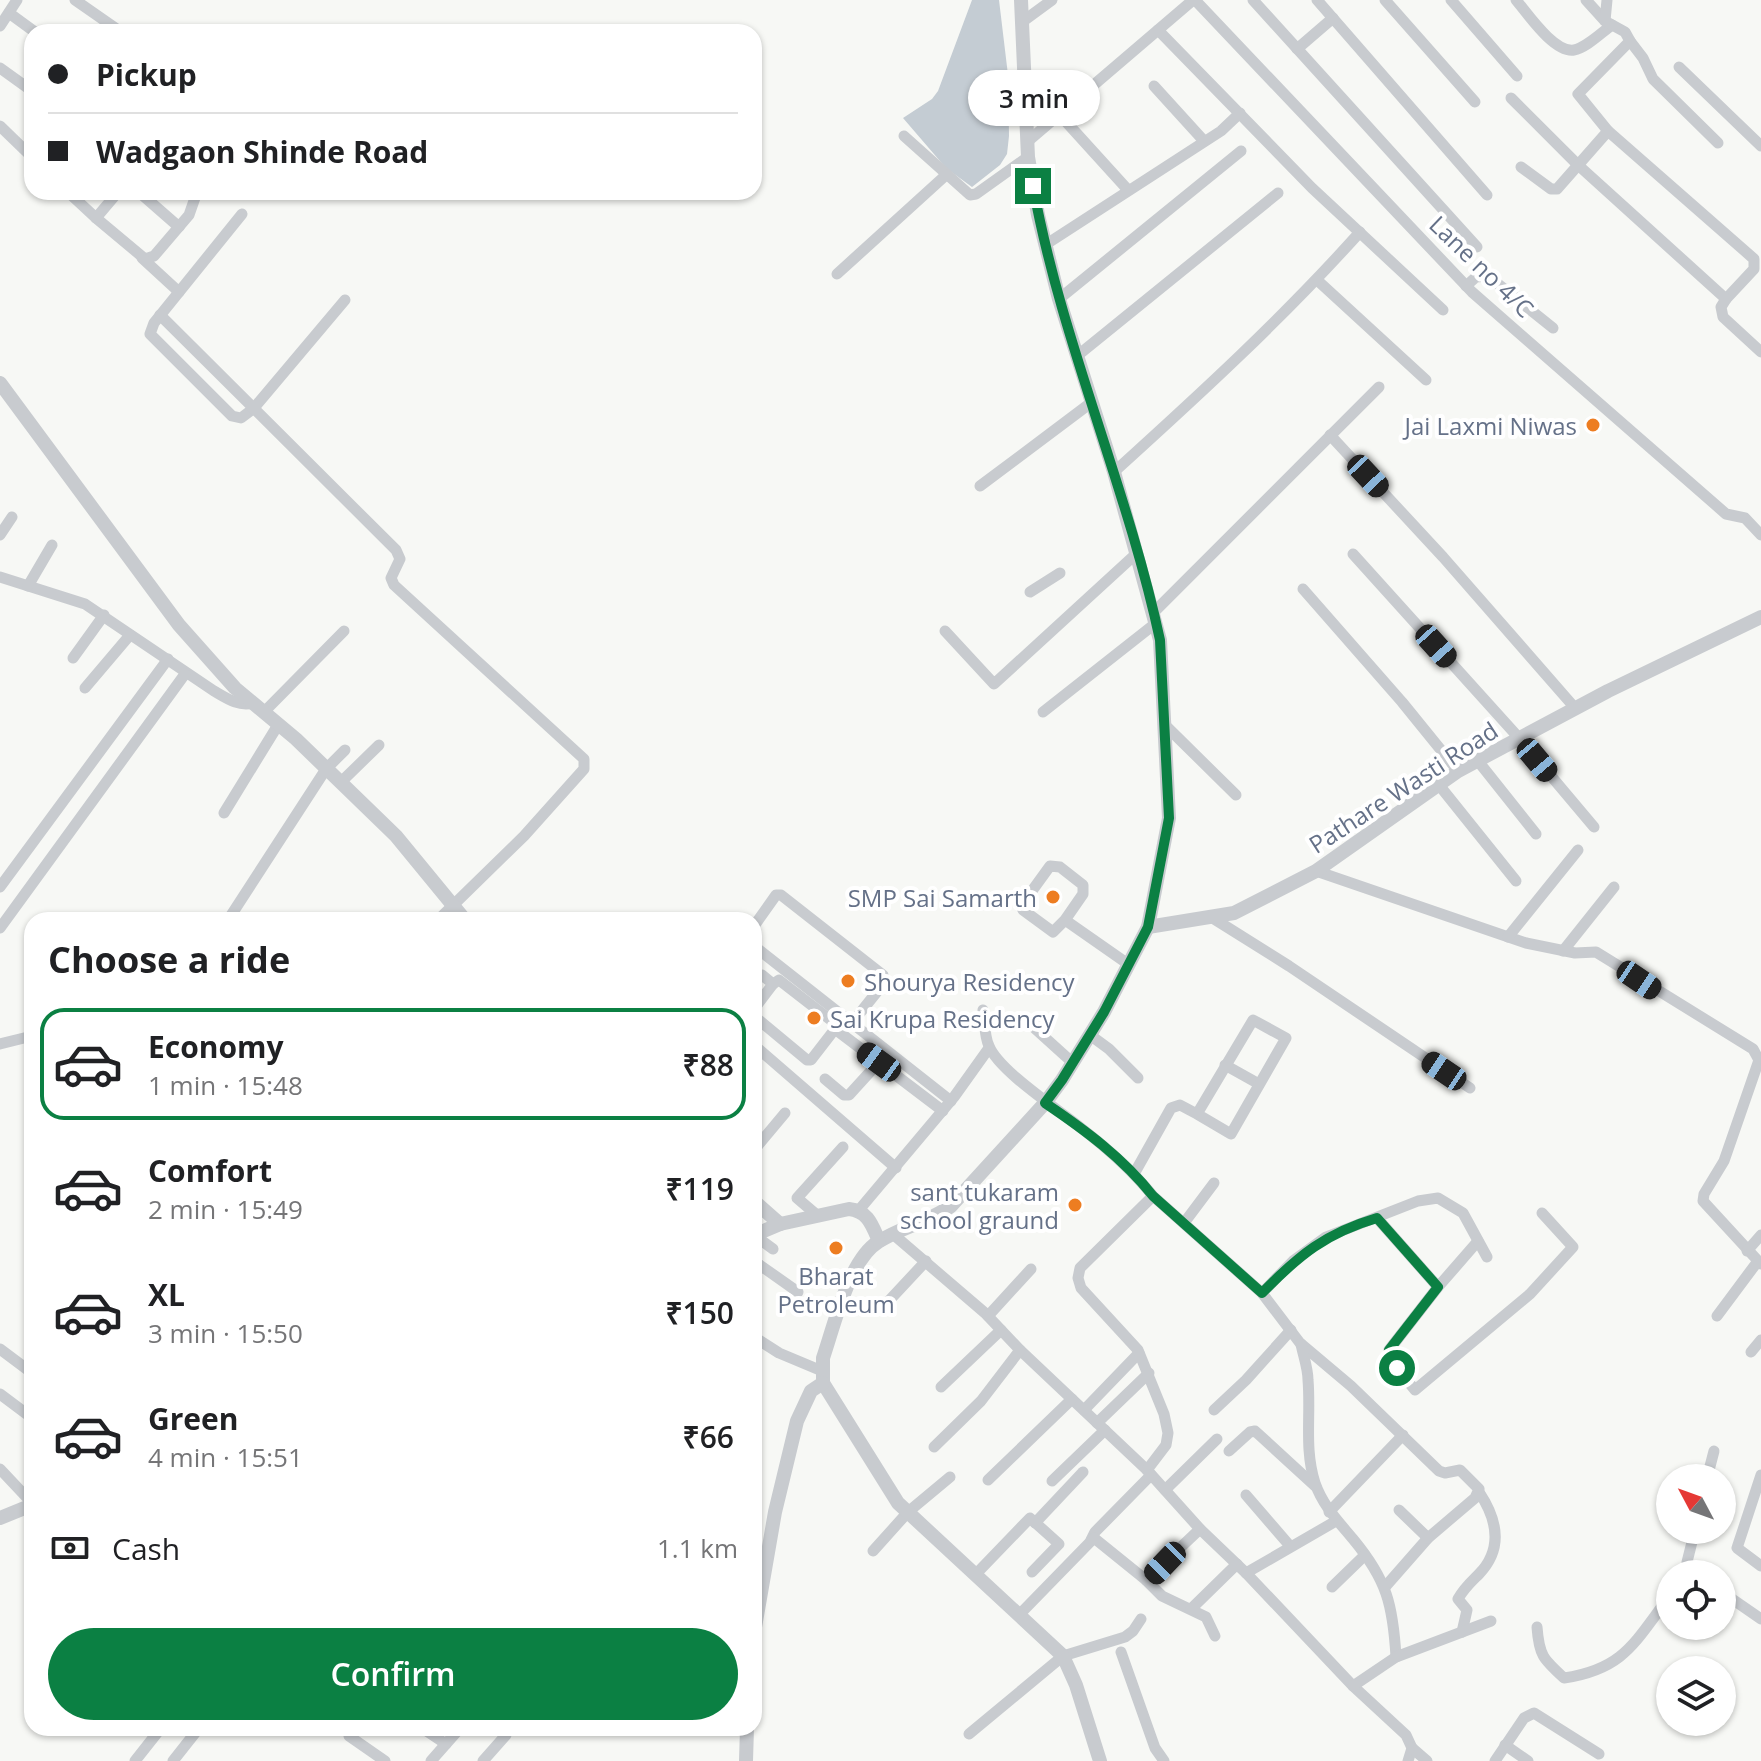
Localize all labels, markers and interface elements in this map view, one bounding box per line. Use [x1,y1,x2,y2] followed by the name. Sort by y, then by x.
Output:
[96,54,197,95] text: Pickup
[967,70,1099,126] callout: 3 min
[999,80,1069,116] text: 3 min
[96,131,428,172] text: Wadgaon Shinde Road
[1015,168,1051,204] route end
[1423,208,1541,324] street label: Lane no 4/C
[1402,409,1577,442] place label: Jai Laxmi Niwas
[1584,416,1602,434] marker: Jai Laxmi Niwas
[1343,450,1393,502] car
[1411,620,1461,672] car
[1302,714,1504,860] street label: Pathare Wasti Road
[1512,734,1562,786] car
[848,881,1037,914] place label: SMP Sai Samarth
[1044,888,1062,906] marker: SMP Sai Samarth
[48,935,290,984] text: Choose a ride
[1612,957,1666,1003] car
[864,965,1076,998] place label: Shourya Residency
[839,972,857,990] marker: Shourya Residency
[830,1002,1055,1035] place label: Sai Krupa Residency
[805,1009,823,1027] marker: Sai Krupa Residency
[148,1026,284,1067] text: Economy
[52,1028,124,1100] icon: car
[853,1038,905,1086] car
[683,1044,734,1085] text: ₹88
[1417,1048,1471,1094] car
[148,1067,303,1103] text: 1 min · 15:48
[148,1150,272,1191] text: Comfort
[52,1152,124,1224] icon: car
[665,1168,734,1209] text: ₹119
[900,1175,1059,1236] place label: sant tukaram school graund
[148,1191,303,1227] text: 2 min · 15:49
[1066,1196,1084,1214] marker: sant tukaram school graund
[827,1239,845,1257] marker: Bharat Petroleum
[777,1259,895,1320] place label: Bharat Petroleum
[148,1274,185,1315] text: XL
[52,1276,124,1348] icon: car
[665,1292,734,1333] text: ₹150
[148,1315,303,1351] text: 3 min · 15:50
[1379,1350,1415,1386] route start
[148,1398,239,1439] text: Green
[52,1400,124,1472] icon: car
[683,1416,734,1457] text: ₹66
[148,1439,303,1475] text: 4 min · 15:51
[1656,1464,1736,1544] north arrow
[1656,1464,1736,1736] map controls
[48,1526,92,1570] icon: cash
[112,1528,180,1569] text: Cash
[657,1530,738,1566] text: 1.1 km
[1140,1537,1190,1589] car
[1656,1560,1736,1640] button: locate
[48,1628,738,1720] button: Confirm
[1656,1656,1736,1736] button: layers

